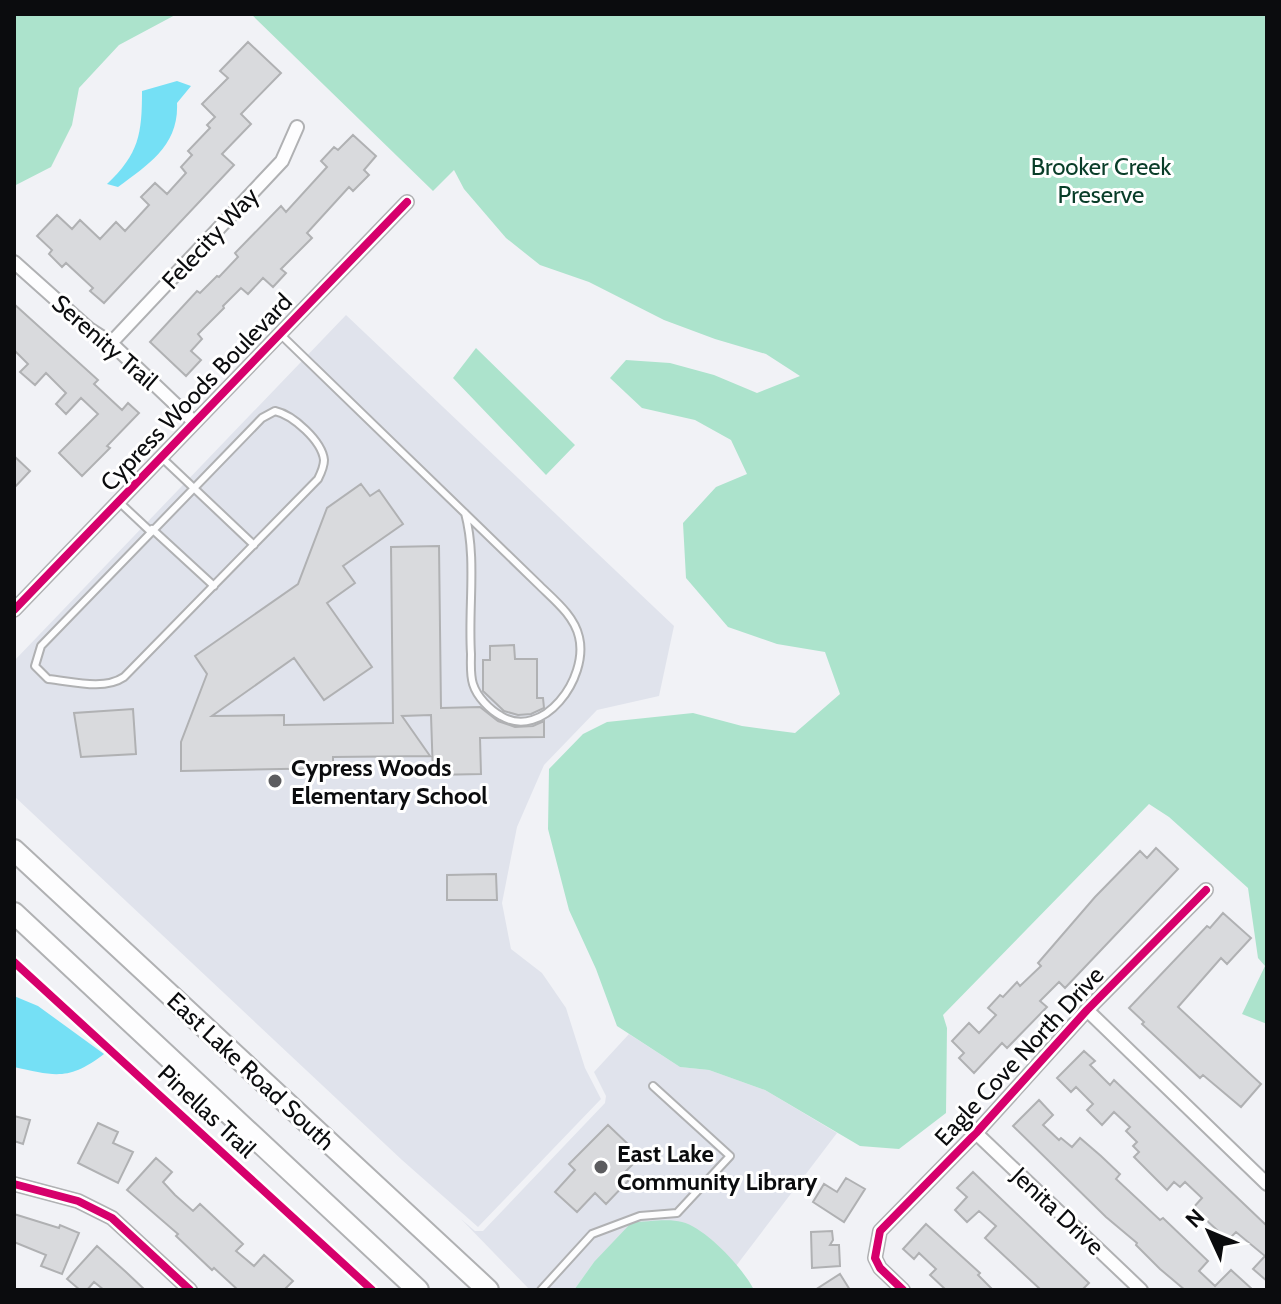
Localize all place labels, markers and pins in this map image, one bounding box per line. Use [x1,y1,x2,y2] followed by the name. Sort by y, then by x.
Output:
[291,753,488,810] place label: Cypress Woods Elementary School
[266,772,284,790] marker: Cypress Woods Elementary School
[617,1139,818,1196] place label: East Lake Community Library
[592,1158,610,1176] marker: East Lake Community Library

